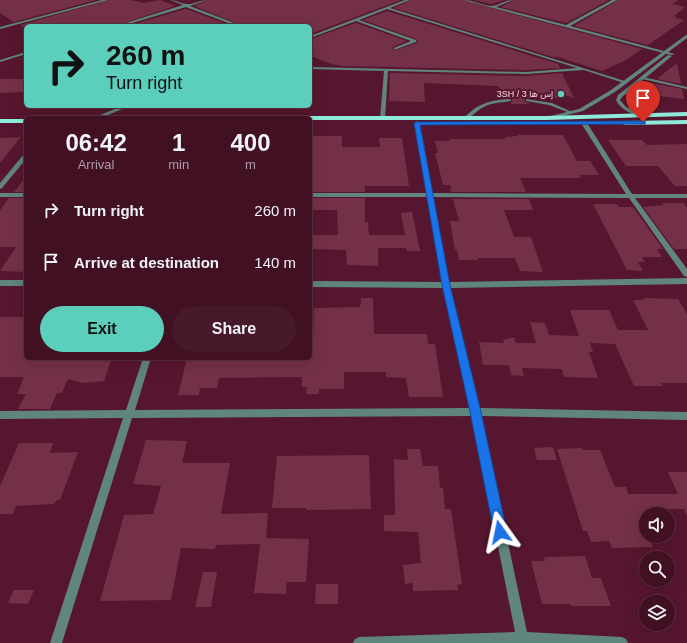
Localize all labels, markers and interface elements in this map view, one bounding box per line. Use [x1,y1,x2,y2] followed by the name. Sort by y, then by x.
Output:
[40,40,92,92] icon: right
[106,40,185,71] text: 260 m
[106,73,182,93] text: Turn right
[626,81,660,122] pin
[632,87,654,109] icon: arrive
[497,89,553,100] place label: 3SH / 3 إس ها
[556,89,566,99] marker: 3SH / 3 إس ها
[65,129,127,156] text: 06:42
[172,129,185,156] text: 1
[231,129,271,156] text: 400
[78,157,115,172] text: Arrival
[168,157,189,172] text: min
[245,157,256,172] text: m
[40,199,62,221] icon: right
[74,202,144,219] text: Turn right
[254,202,296,219] text: 260 m
[40,251,62,273] icon: arrive
[74,254,219,271] text: Arrive at destination
[254,254,296,271] text: 140 m
[40,306,164,352] button: Exit
[172,306,296,352] button: Share
[639,507,675,631] map controls
[639,507,675,543] button: sound
[479,511,521,553] position arrow
[639,551,675,587] button: search
[639,595,675,631] button: layers

